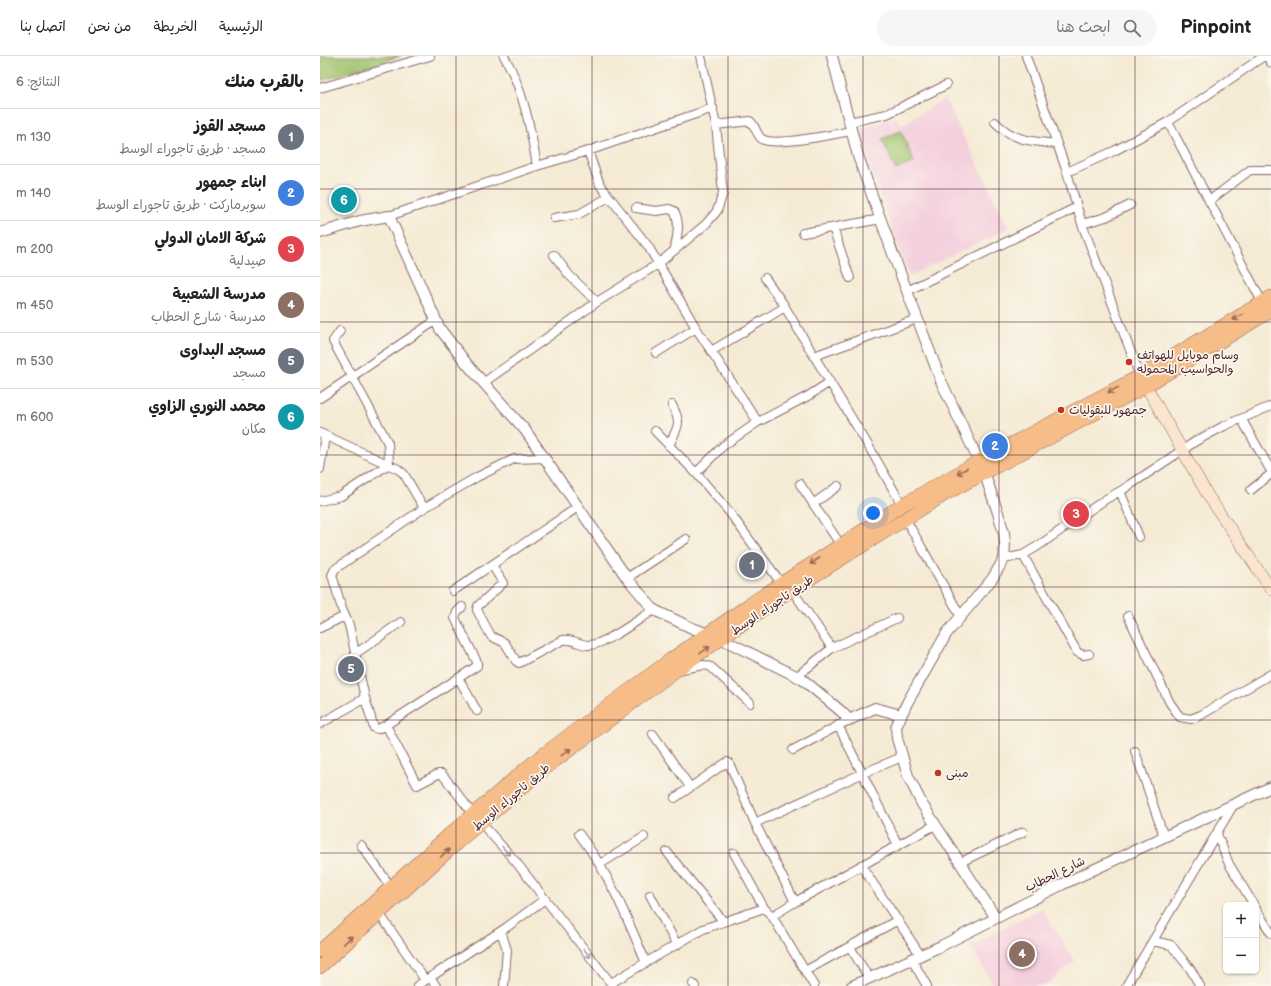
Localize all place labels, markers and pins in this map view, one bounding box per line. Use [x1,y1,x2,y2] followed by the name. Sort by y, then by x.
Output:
[331,185,357,215] pin: 6
[1137,348,1239,377] place label: وسام موبايل للهواتف والحواسيب المحموله
[1124,357,1134,367] marker: وسام موبايل للهواتف والحواسيب المحموله
[1069,403,1147,418] place label: جمهور للبقوليات
[1056,405,1066,415] marker: جمهور للبقوليات
[982,431,1008,461] pin: 2
[1063,499,1089,529] pin: 3
[739,550,765,580] pin: 1
[338,654,364,684] pin: 5
[946,766,969,781] place label: مبنى
[933,768,943,778] marker: مبنى
[1009,939,1035,969] pin: 4

